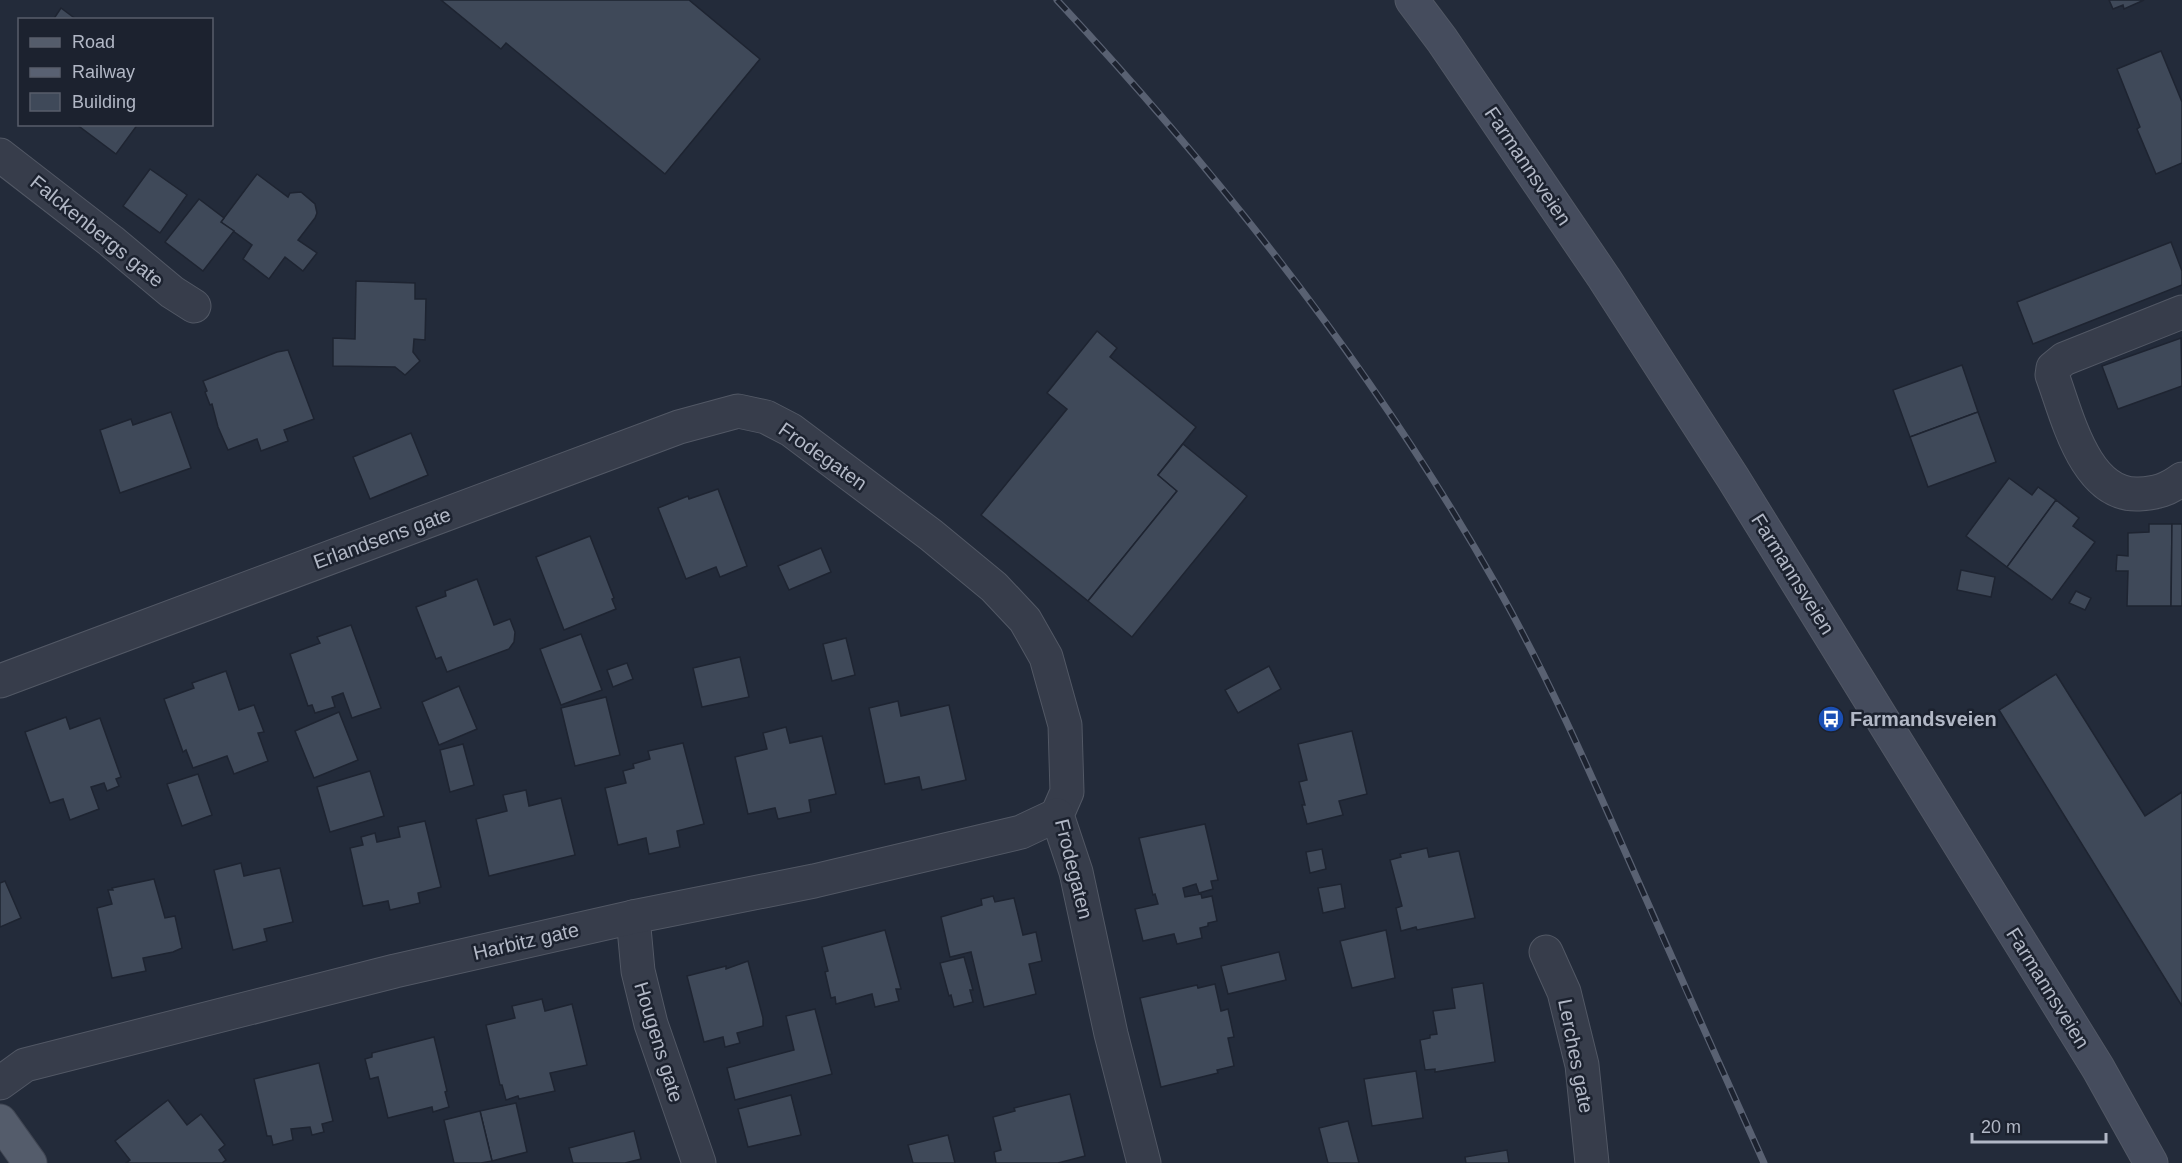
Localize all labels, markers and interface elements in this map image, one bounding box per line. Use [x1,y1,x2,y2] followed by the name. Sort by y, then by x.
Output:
[18,18,213,126] legend
[72,32,115,52] text: Road
[72,62,135,82] text: Railway
[72,92,136,112] text: Building
[1480,103,1576,229] street label: Farmannsveien
[26,171,168,291] street label: Falckenbergs gate
[775,418,871,494] street label: Frodegaten
[310,503,454,573] street label: Erlandsens gate
[1747,510,1839,638] street label: Farmannsveien
[1816,704,1846,734] bus stop icon: Farmandsveien
[1850,708,1997,730] place label: Farmandsveien
[1051,817,1097,921] street label: Frodegaten
[471,918,581,964] street label: Harbitz gate
[2002,924,2094,1052] street label: Farmannsveien
[630,979,688,1105] street label: Hougens gate
[1554,997,1598,1115] street label: Lerches gate
[1972,1106,2106,1144] scale bar
[1981,1117,2021,1137] text: 20 m

